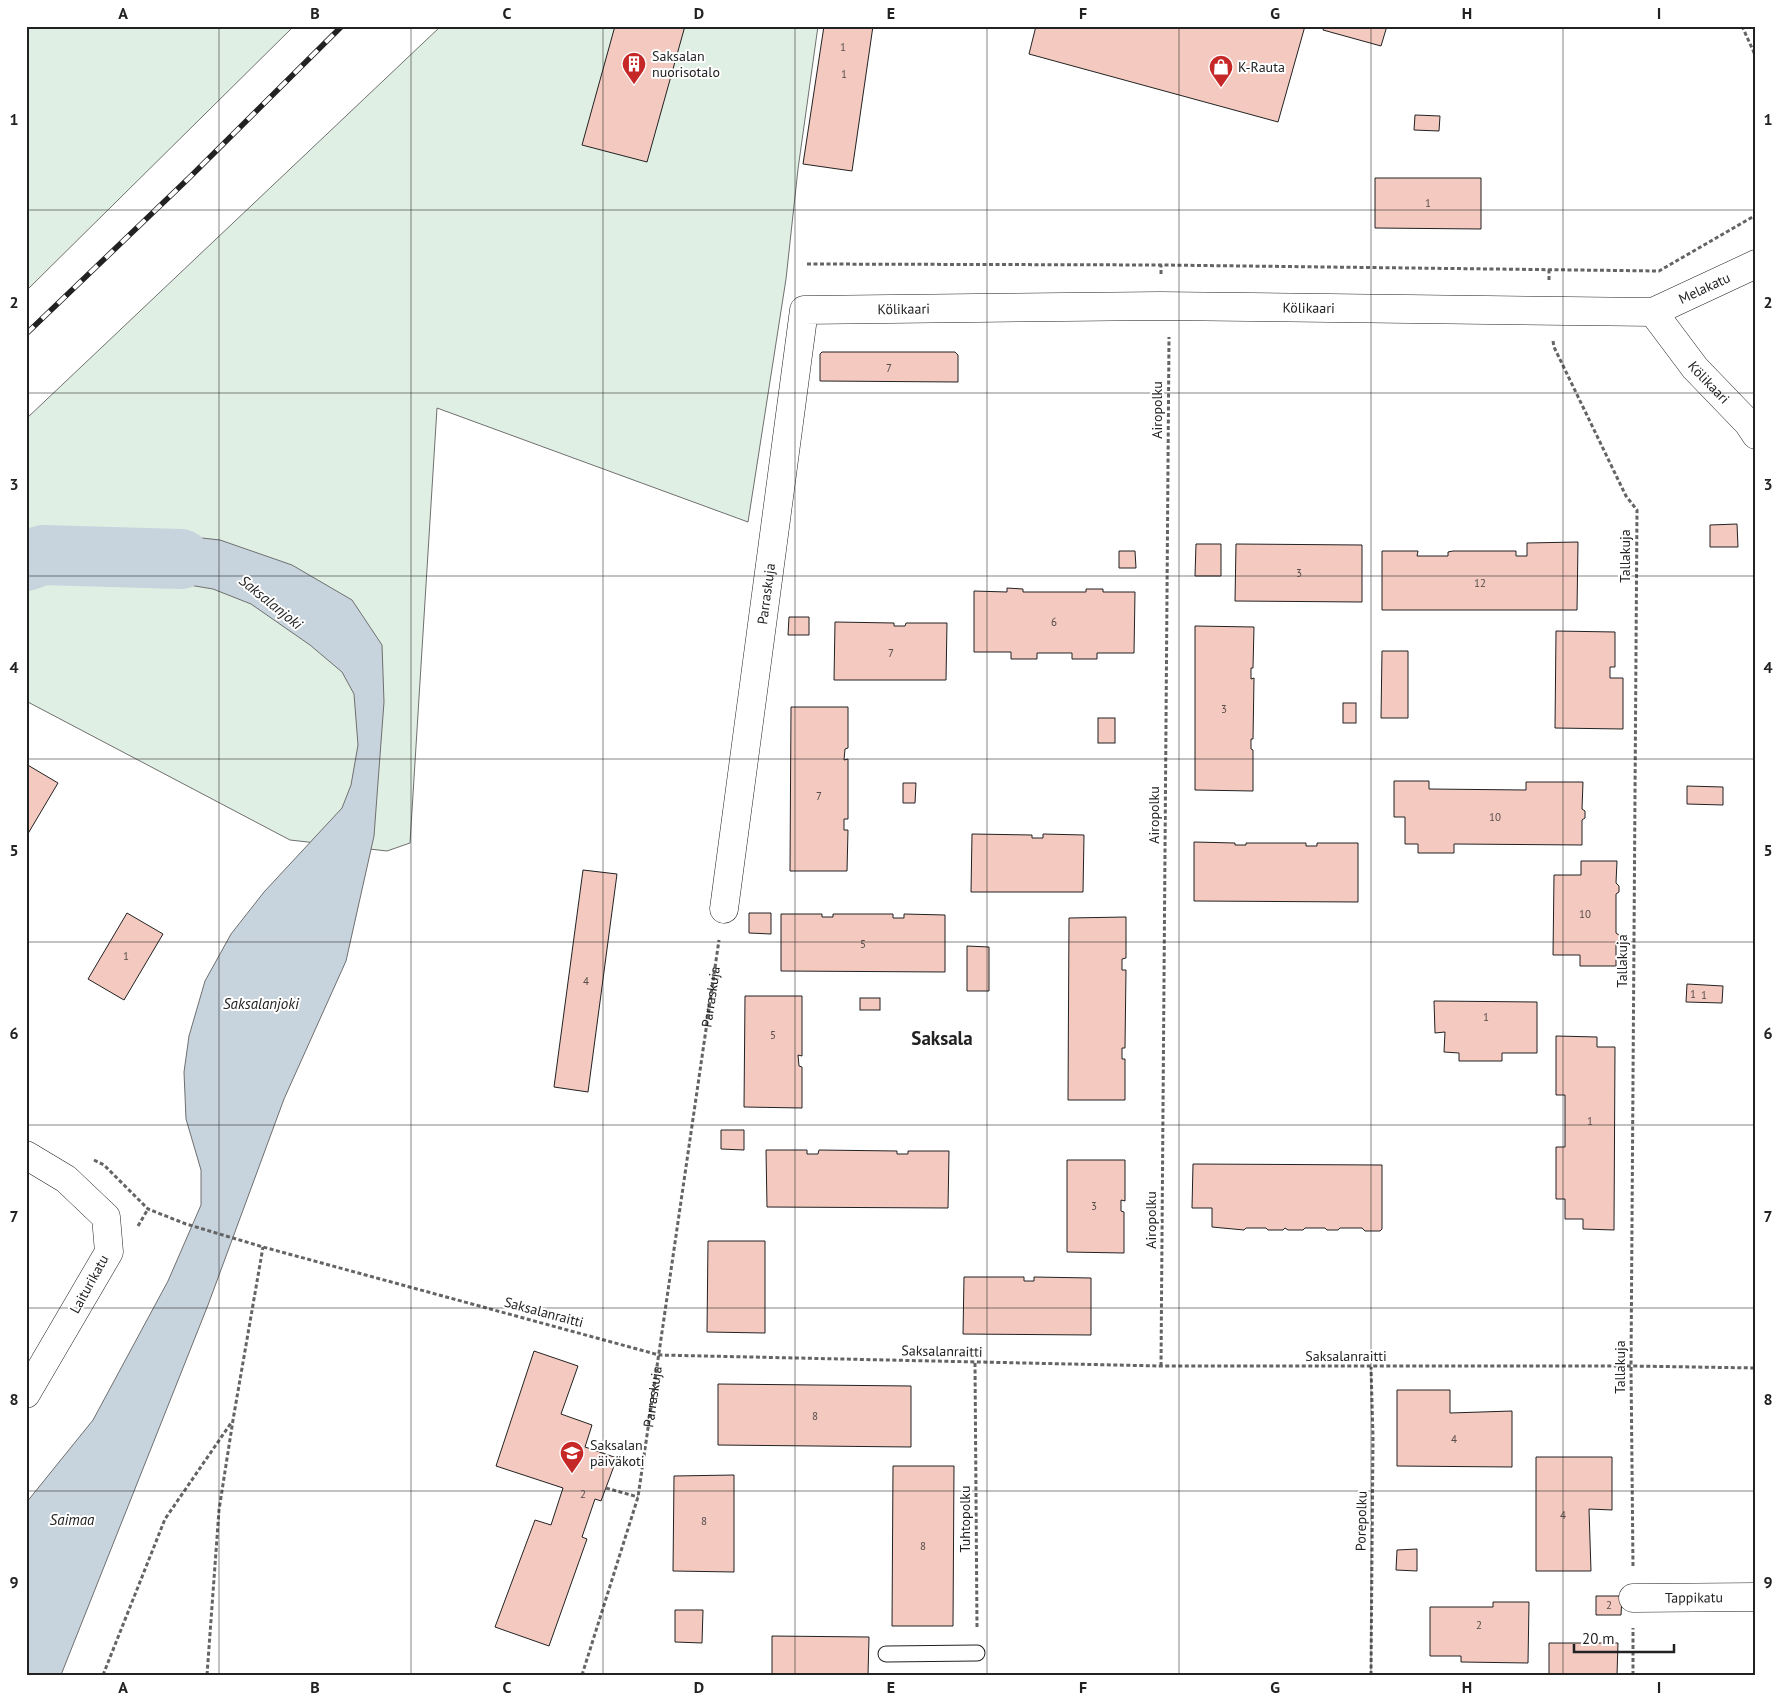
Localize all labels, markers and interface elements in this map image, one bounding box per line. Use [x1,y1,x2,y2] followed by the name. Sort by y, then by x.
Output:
[118,3,128,23] text: A
[310,3,320,23] text: B
[503,3,512,23] text: C
[694,3,704,23] text: D
[887,3,895,23] text: E
[1079,3,1087,23] text: F
[1270,3,1280,23] text: G
[1462,3,1472,23] text: H
[1657,3,1661,23] text: I
[840,40,846,54] house number: 1
[652,47,720,81] place label: Saksalan nuorisotalo
[621,51,647,85] building icon: Saksalan nuorisotalo
[1208,54,1234,88] shop icon: K-Rauta
[1238,58,1285,76] place label: K-Rauta
[841,67,847,81] house number: 1
[9,109,19,129] text: 1
[1763,109,1773,129] text: 1
[1425,196,1431,210] house number: 1
[1675,268,1733,308] street label: Melakatu
[9,292,19,312] text: 2
[1763,292,1773,312] text: 2
[1282,298,1335,317] street label: Kölikaari
[877,300,930,318] street label: Kölikaari
[1684,358,1734,408] street label: Kölikaari
[886,361,892,375] house number: 7
[1148,381,1166,439] street label: Airopolku
[9,474,19,494] text: 3
[1763,474,1773,494] text: 3
[1616,529,1634,583] street label: Tallakuja
[753,562,779,626] street label: Parraskuja
[1296,566,1302,580] house number: 3
[236,571,307,634] water label: Saksalanjoki
[1474,576,1486,590] house number: 12
[1051,615,1057,629] house number: 6
[888,646,894,660] house number: 7
[9,657,19,677] text: 4
[1763,657,1773,677] text: 4
[1221,702,1227,716] house number: 3
[1145,786,1163,844] street label: Airopolku
[816,789,822,803] house number: 7
[1489,810,1501,824] house number: 10
[9,840,19,860] text: 5
[1763,840,1773,860] text: 5
[1579,907,1591,921] house number: 10
[1613,934,1631,988] street label: Tallakuja
[860,937,866,951] house number: 5
[123,949,129,963] house number: 1
[697,965,724,1029] street label: Parraskuja
[583,974,589,988] house number: 4
[1690,987,1696,1001] house number: 1
[1701,988,1707,1002] house number: 1
[223,994,300,1013] water label: Saksalanjoki
[1483,1010,1489,1024] house number: 1
[9,1023,19,1043] text: 6
[1763,1023,1773,1043] text: 6
[911,1026,973,1050] district label: Saksala
[770,1028,776,1042] house number: 5
[1587,1114,1593,1128] house number: 1
[1142,1191,1160,1249] street label: Airopolku
[1091,1199,1097,1213] house number: 3
[9,1206,19,1226] text: 7
[1763,1206,1773,1226] text: 7
[66,1251,112,1317] street label: Laiturikatu
[502,1293,586,1331] street label: Saksalanraitti
[1611,1340,1629,1394] street label: Tallakuja
[901,1341,983,1361] street label: Saksalanraitti
[1305,1347,1387,1365] street label: Saksalanraitti
[639,1365,666,1428] street label: Parraskuja
[9,1389,19,1409] text: 8
[1763,1389,1773,1409] text: 8
[812,1409,818,1423] house number: 8
[1451,1432,1457,1446] house number: 4
[590,1436,645,1470] place label: Saksalan päiväkoti
[559,1440,585,1474] school or university icon: Saksalan päiväkoti
[956,1485,974,1553] street label: Tuhtopolku
[580,1487,586,1501] house number: 2
[1351,1491,1371,1551] street label: Porepolku
[1560,1508,1566,1522] house number: 4
[50,1510,95,1529] water label: Saimaa
[701,1514,707,1528] house number: 8
[920,1539,926,1553] house number: 8
[9,1572,19,1592] text: 9
[1763,1572,1773,1592] text: 9
[1665,1588,1723,1607] street label: Tappikatu
[1606,1598,1612,1612] house number: 2
[1476,1618,1482,1632] house number: 2
[1574,1621,1674,1653] scale bar
[1582,1629,1615,1648] text: 20 m
[118,1677,128,1697] text: A
[310,1677,320,1697] text: B
[503,1677,512,1697] text: C
[694,1677,704,1697] text: D
[887,1677,895,1697] text: E
[1079,1677,1087,1697] text: F
[1270,1677,1280,1697] text: G
[1462,1677,1472,1697] text: H
[1657,1677,1661,1697] text: I

